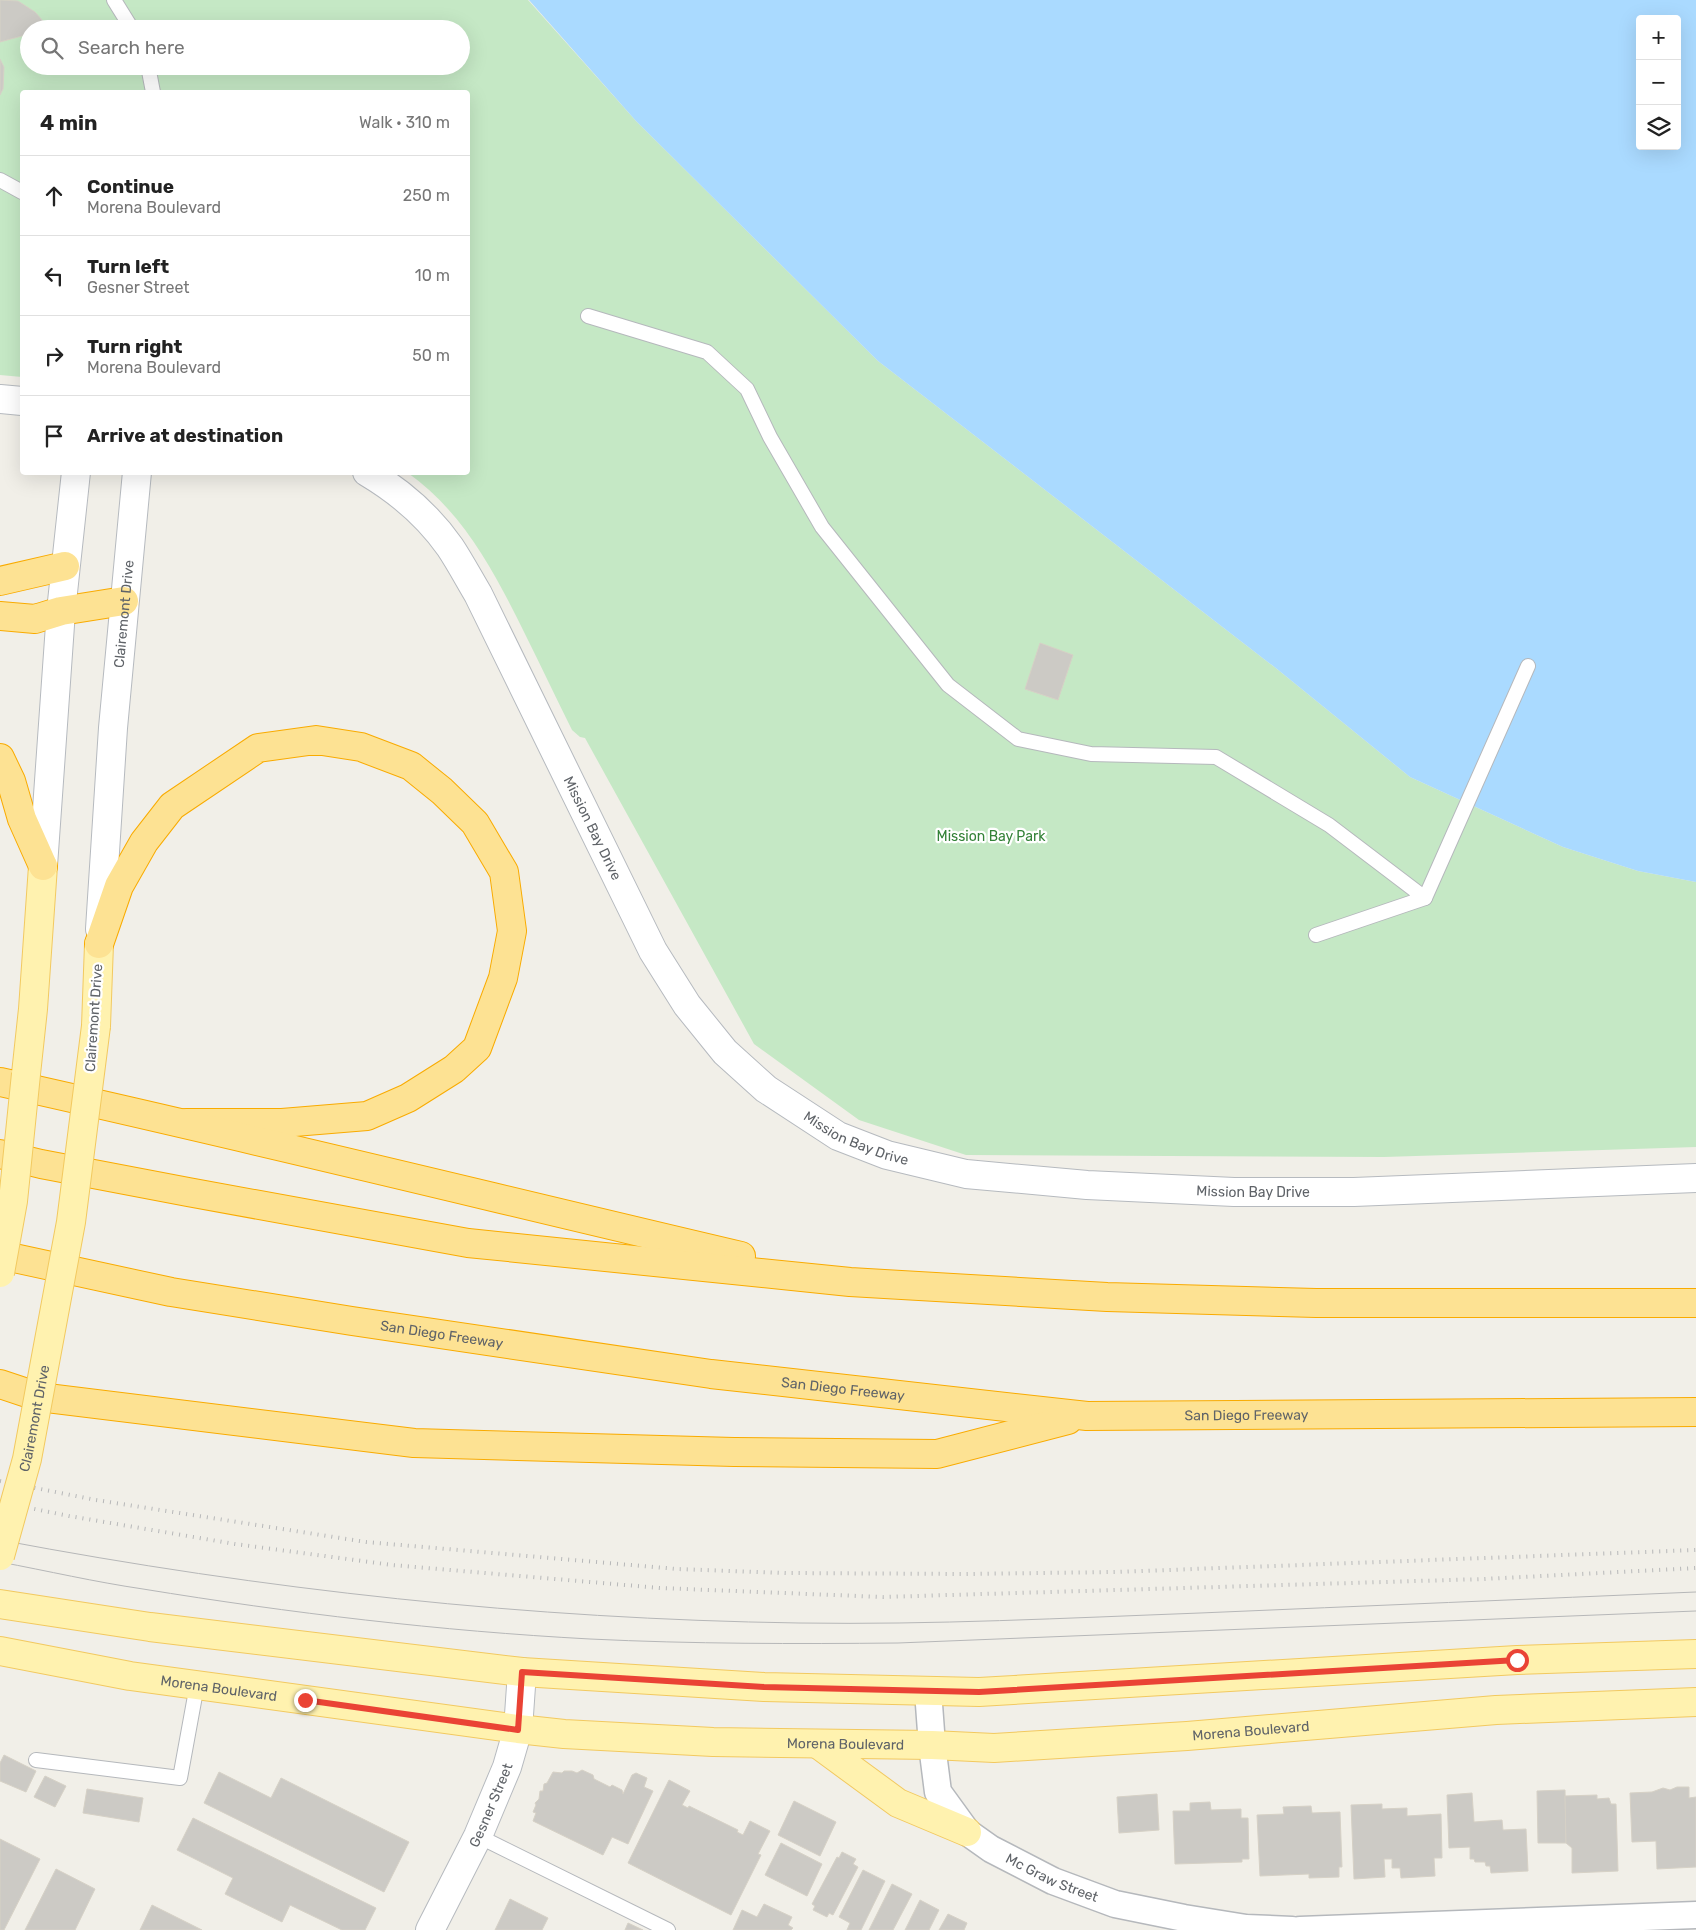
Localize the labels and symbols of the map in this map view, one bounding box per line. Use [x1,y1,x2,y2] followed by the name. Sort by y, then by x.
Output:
[110,559,137,669] street label: Clairemont Drive
[560,773,625,883] street label: Mission Bay Drive
[937,828,1046,845] park label: Mission Bay Park
[82,963,106,1073] street label: Clairemont Drive
[801,1107,910,1168] street label: Mission Bay Drive
[1196,1182,1310,1201] street label: Mission Bay Drive
[379,1317,505,1352] street label: San Diego Freeway
[15,1363,53,1474] street label: Clairemont Drive
[780,1373,906,1404] street label: San Diego Freeway
[1184,1406,1309,1424] street label: San Diego Freeway
[1506,1649,1529,1672] route start
[159,1672,278,1704] street label: Morena Boulevard
[294,1689,317,1712] route end
[1192,1717,1310,1744] street label: Morena Boulevard
[787,1735,904,1753] street label: Morena Boulevard
[465,1761,516,1850] street label: Gesner Street
[1003,1850,1101,1906] street label: Mc Graw Street

